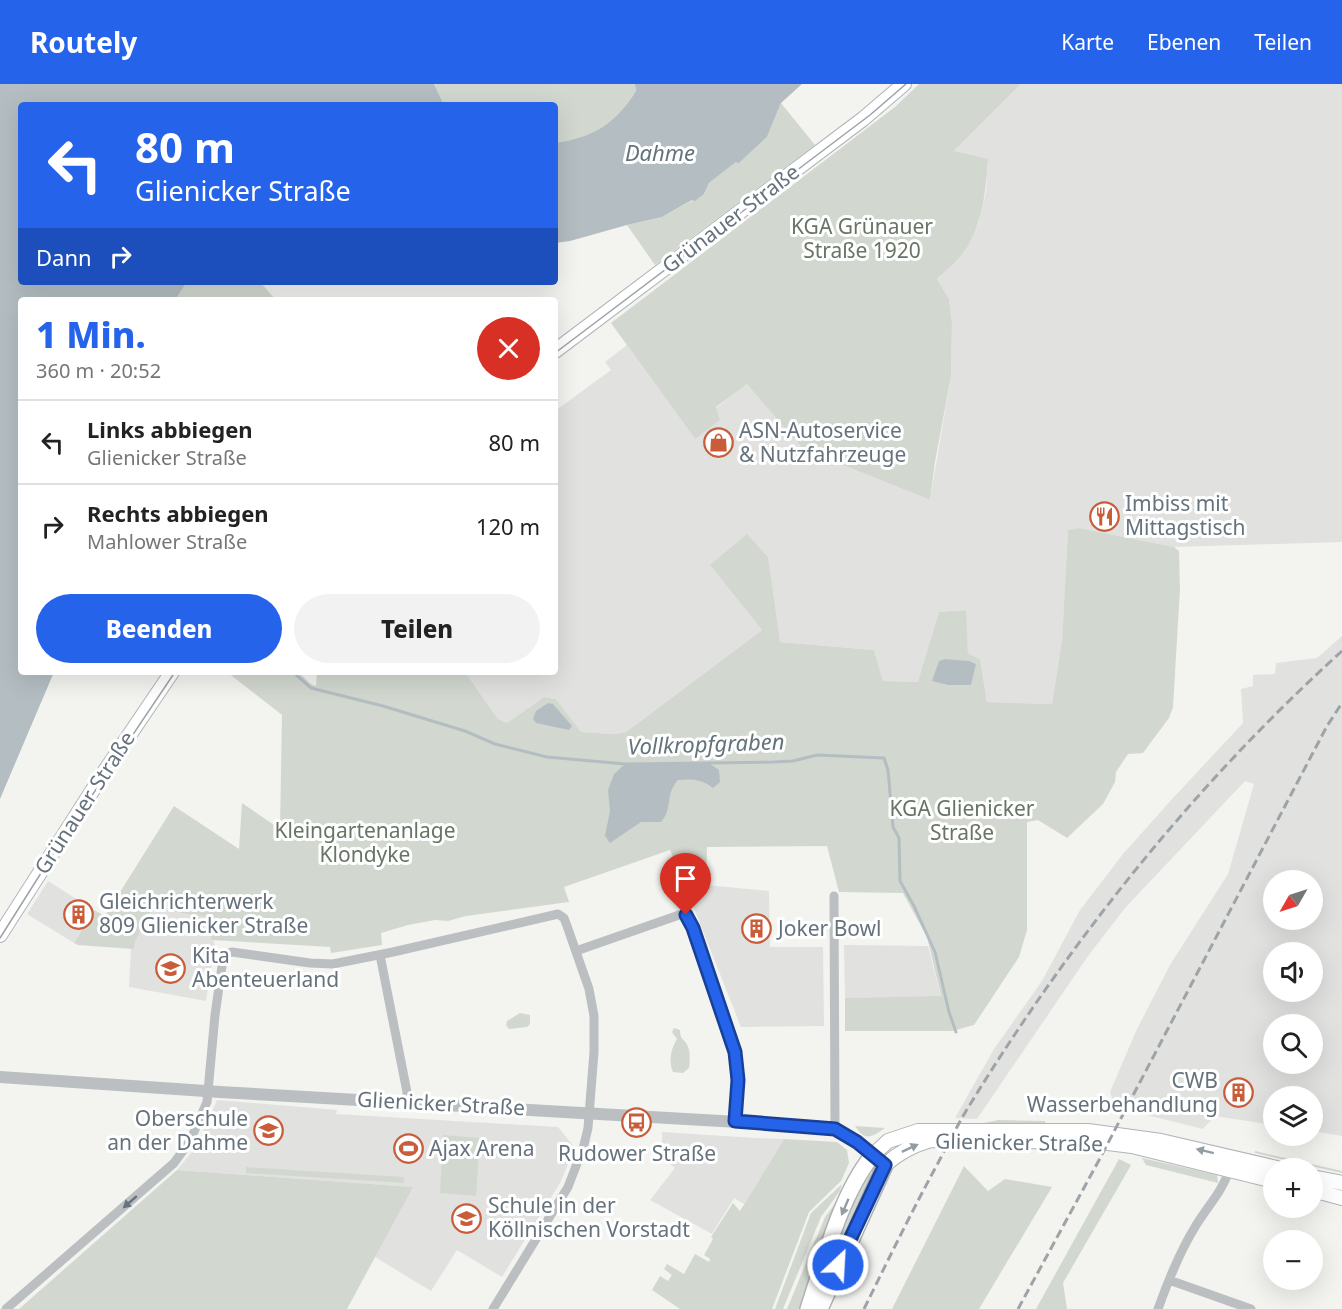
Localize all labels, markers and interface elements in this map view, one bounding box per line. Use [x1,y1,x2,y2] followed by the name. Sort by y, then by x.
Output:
[30,23,137,61] text: Routely
[1061,28,1114,56] text: Karte
[1147,28,1221,56] text: Ebenen
[1254,28,1312,56] text: Teilen
[135,118,235,175] text: 80 m
[36,126,114,204] icon: left
[625,137,695,167] water label: Dahme
[656,157,805,279] street label: Grünauer Straße
[135,172,351,209] text: Glienicker Straße
[791,212,933,264] park label: KGA Grünauer Straße 1920
[104,240,137,273] icon: right
[36,242,92,272] text: Dann
[36,310,146,359] text: 1 Min.
[477,317,540,380] button: close
[36,357,161,384] text: 360 m · 20:52
[87,414,253,444] text: Links abbiegen
[739,416,906,468] place label: ASN-Autoservice & Nutzfahrzeuge
[36,426,69,459] icon: left
[489,427,540,457] text: 80 m
[702,427,734,459] shop icon: ASN-Autoservice & Nutzfahrzeuge
[87,444,247,471] text: Glienicker Straße
[1125,489,1246,541] place label: Imbiss mit Mittagstisch
[87,498,269,528] text: Rechts abbiegen
[1088,500,1120,532] restaurant icon: Imbiss mit Mittagstisch
[36,510,69,543] icon: right
[476,511,540,541] text: 120 m
[87,528,247,555] text: Mahlower Straße
[36,594,282,663] button: Beenden
[294,594,540,663] button: Teilen
[627,725,785,761] water label: Vollkropfgraben
[28,726,141,879] street label: Grünauer Straße
[890,794,1035,846] park label: KGA Glienicker Straße
[274,816,456,868] park label: Kleingartenanlage Klondyke
[660,853,711,915] pin
[669,862,702,895] icon: arrive
[1263,870,1323,930] north arrow
[1263,870,1323,1290] map controls
[99,887,308,939] place label: Gleichrichterwerk 809 Glienicker Straße
[62,898,94,930] building icon: Gleichrichterwerk 809 Glienicker Straße
[741,913,773,945] building icon: Joker Bowl
[776,914,882,942] place label: Joker Bowl
[192,941,339,993] place label: Kita Abenteuerland
[1263,942,1323,1002] button: sound
[155,952,187,984] school or university icon: Kita Abenteuerland
[1263,1014,1323,1074] button: search
[1027,1066,1218,1118] place label: CWB Wasserbehandlung
[1223,1077,1255,1109] building icon: CWB Wasserbehandlung
[356,1085,526,1121] street label: Glienicker Straße
[1263,1086,1323,1146] button: layers
[107,1104,248,1156] place label: Oberschule an der Dahme
[621,1107,653,1139] bus stop icon: Rudower Straße
[253,1115,285,1147] school or university icon: Oberschule an der Dahme
[935,1127,1103,1157] street label: Glienicker Straße
[392,1133,424,1165] sports icon: Ajax Arena
[429,1134,534,1162] place label: Ajax Arena
[558,1139,716,1167] place label: Rudower Straße
[902,1143,919,1152] one-way arrow
[1196,1146,1214,1156] one-way arrow
[1263,1158,1323,1218] button: +
[488,1191,690,1243] place label: Schule in der Köllnischen Vorstadt
[123,1195,138,1208] one-way arrow
[839,1198,849,1216] one-way arrow
[451,1202,483,1234] school or university icon: Schule in der Köllnischen Vorstadt
[1263,1230,1323,1290] button: −
[806,1233,870,1297] position arrow

